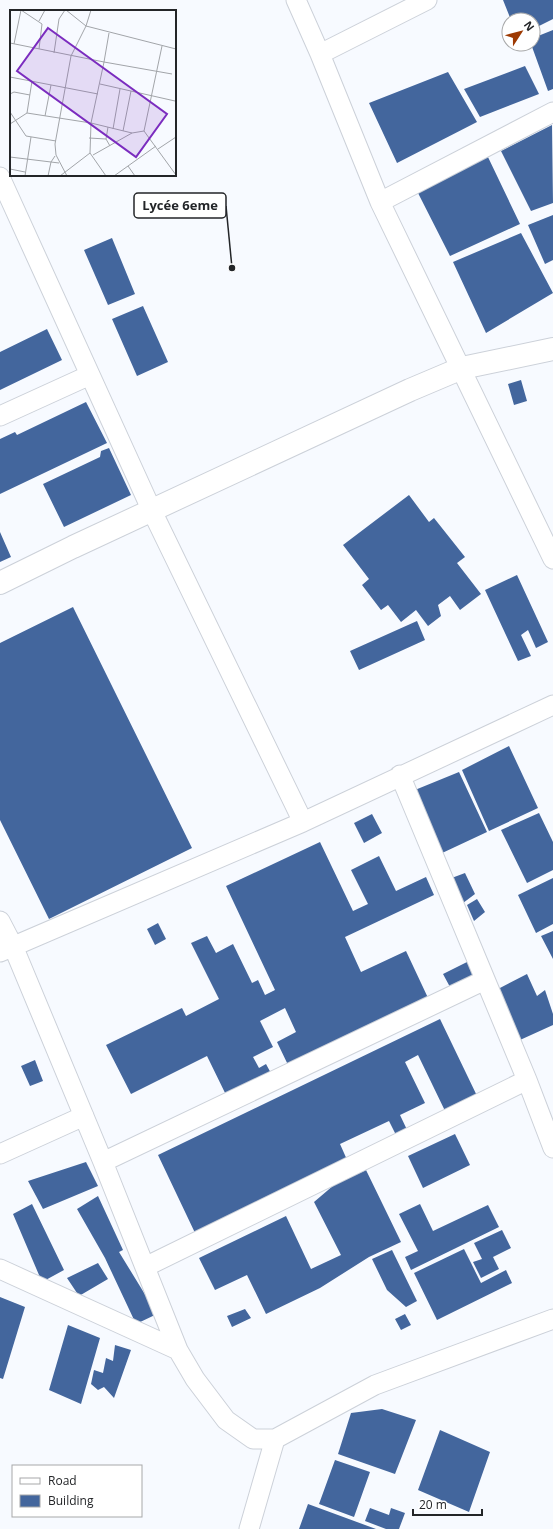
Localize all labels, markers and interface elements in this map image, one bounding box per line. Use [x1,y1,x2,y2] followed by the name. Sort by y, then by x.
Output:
[10,10,176,176] inset map
[501,12,541,52] north arrow
[521,18,538,34] text: N
[134,193,226,218] callout: Lycée 6eme
[142,196,218,214] text: Lycée 6eme
[12,1465,142,1517] legend
[48,1472,77,1489] text: Road
[413,1491,482,1517] scale bar
[48,1492,94,1509] text: Building
[419,1496,447,1513] text: 20 m

